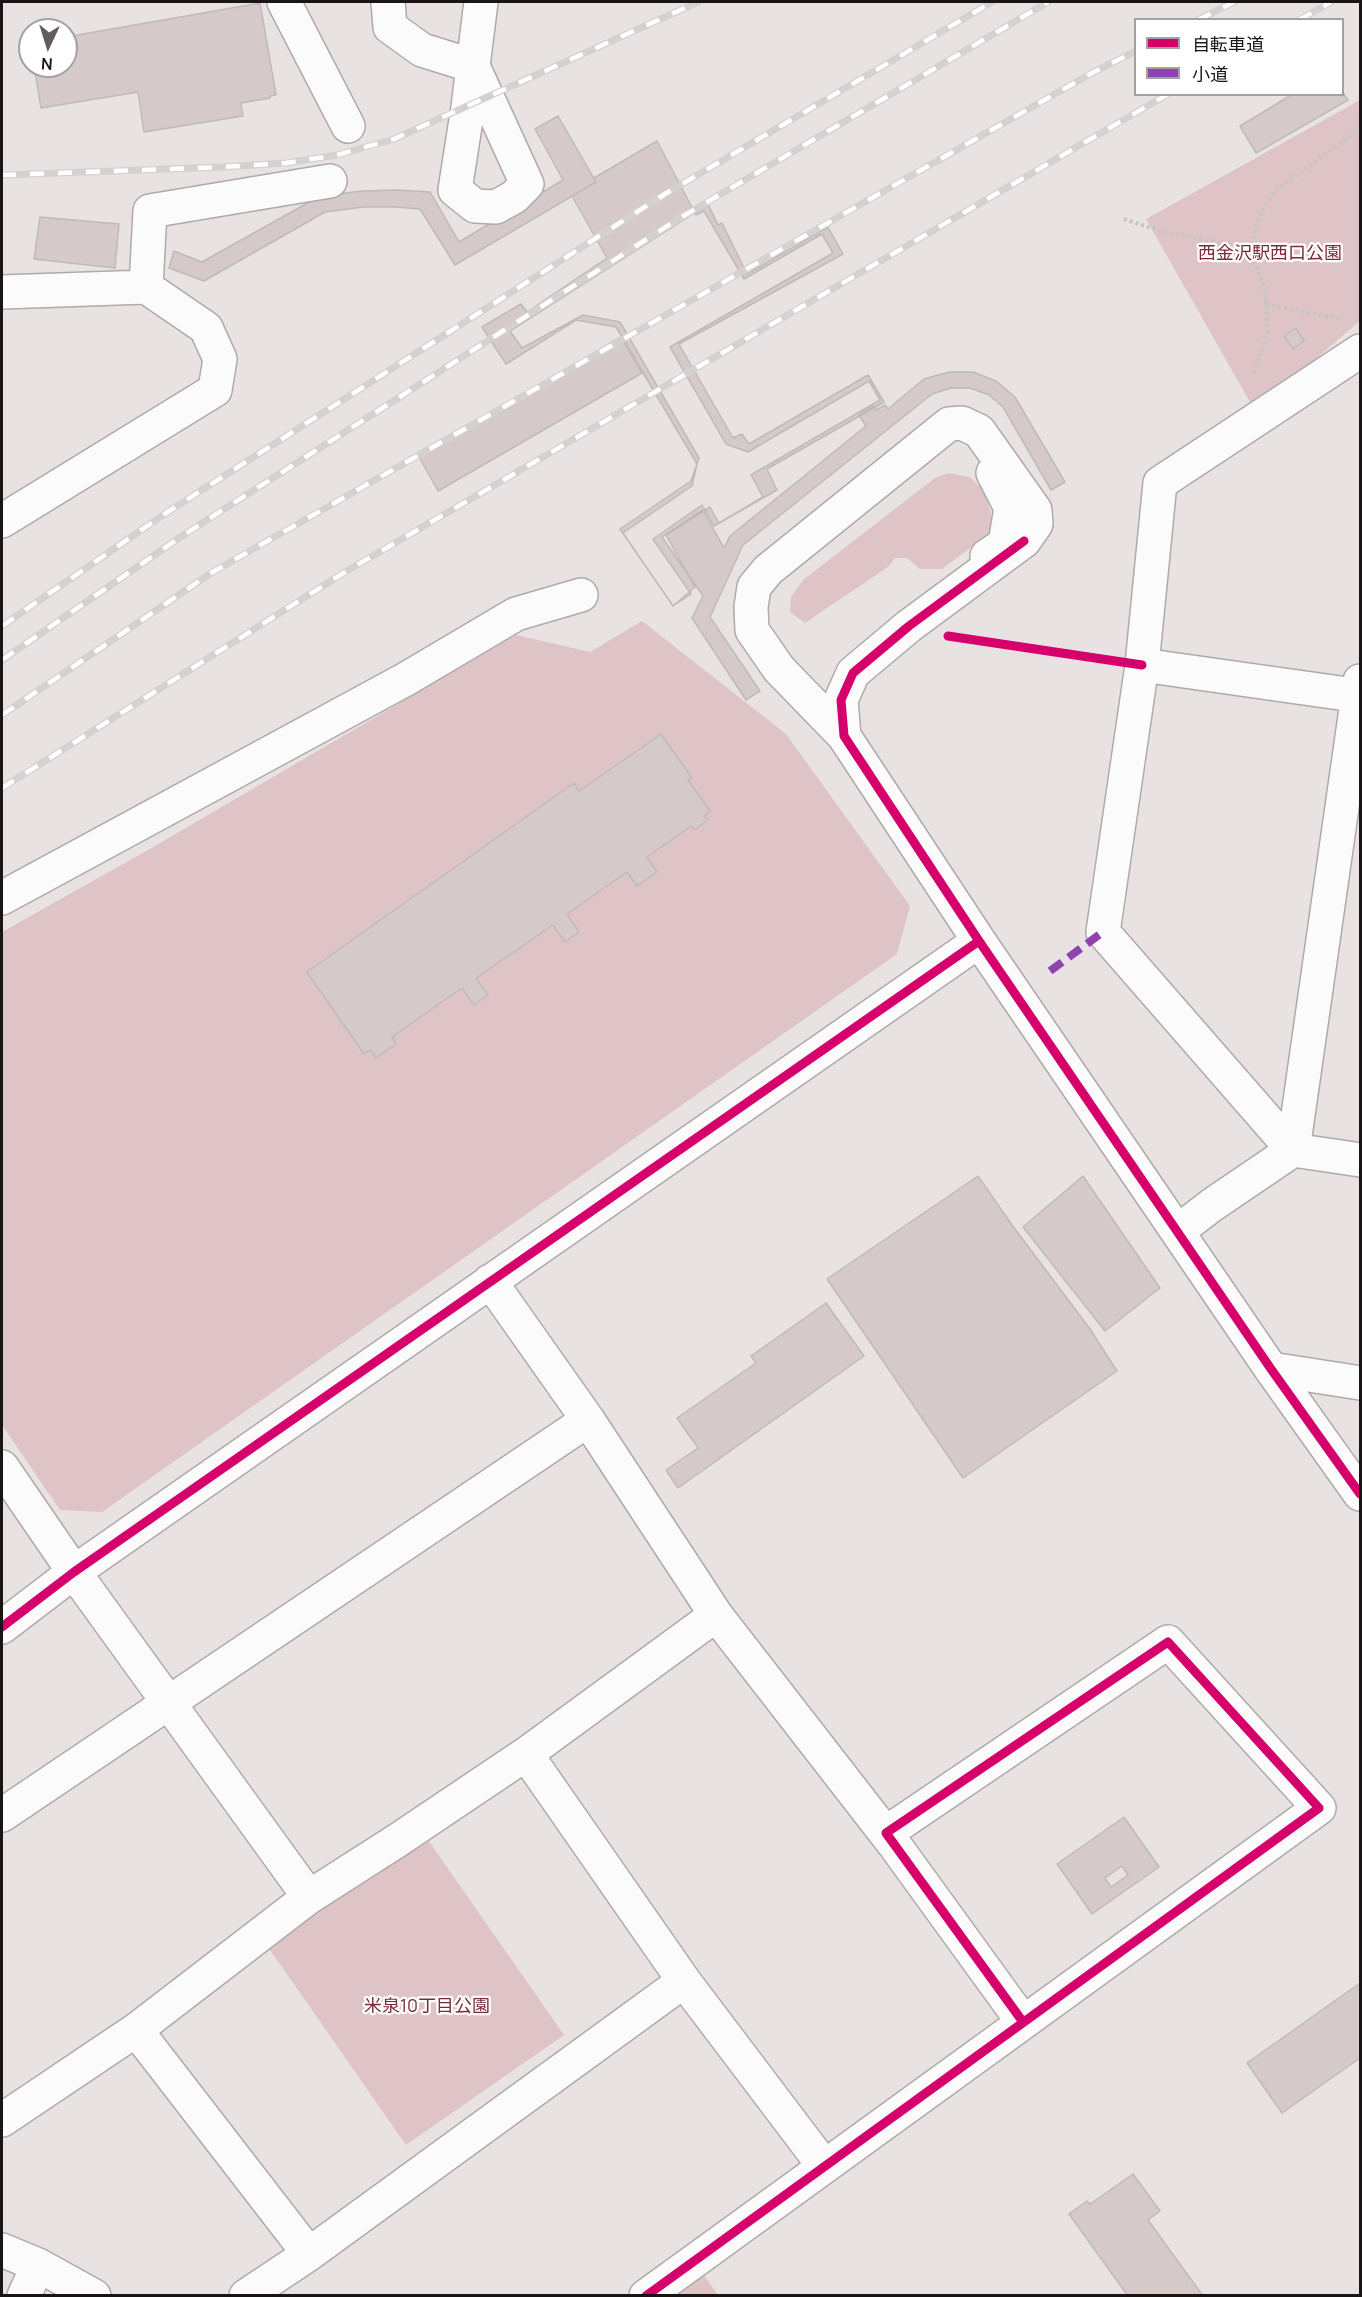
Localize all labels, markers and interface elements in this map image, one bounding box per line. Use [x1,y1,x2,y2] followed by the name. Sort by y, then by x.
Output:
[18,18,78,78] north arrow
[1134,18,1344,96] legend
[1192,32,1264,56] text: 自転車道
[40,53,53,75] text: N
[1192,62,1228,86] text: 小道
[1198,243,1342,265] park label: 西金沢駅西口公園
[364,1996,490,2018] park label: 米泉10丁目公園

